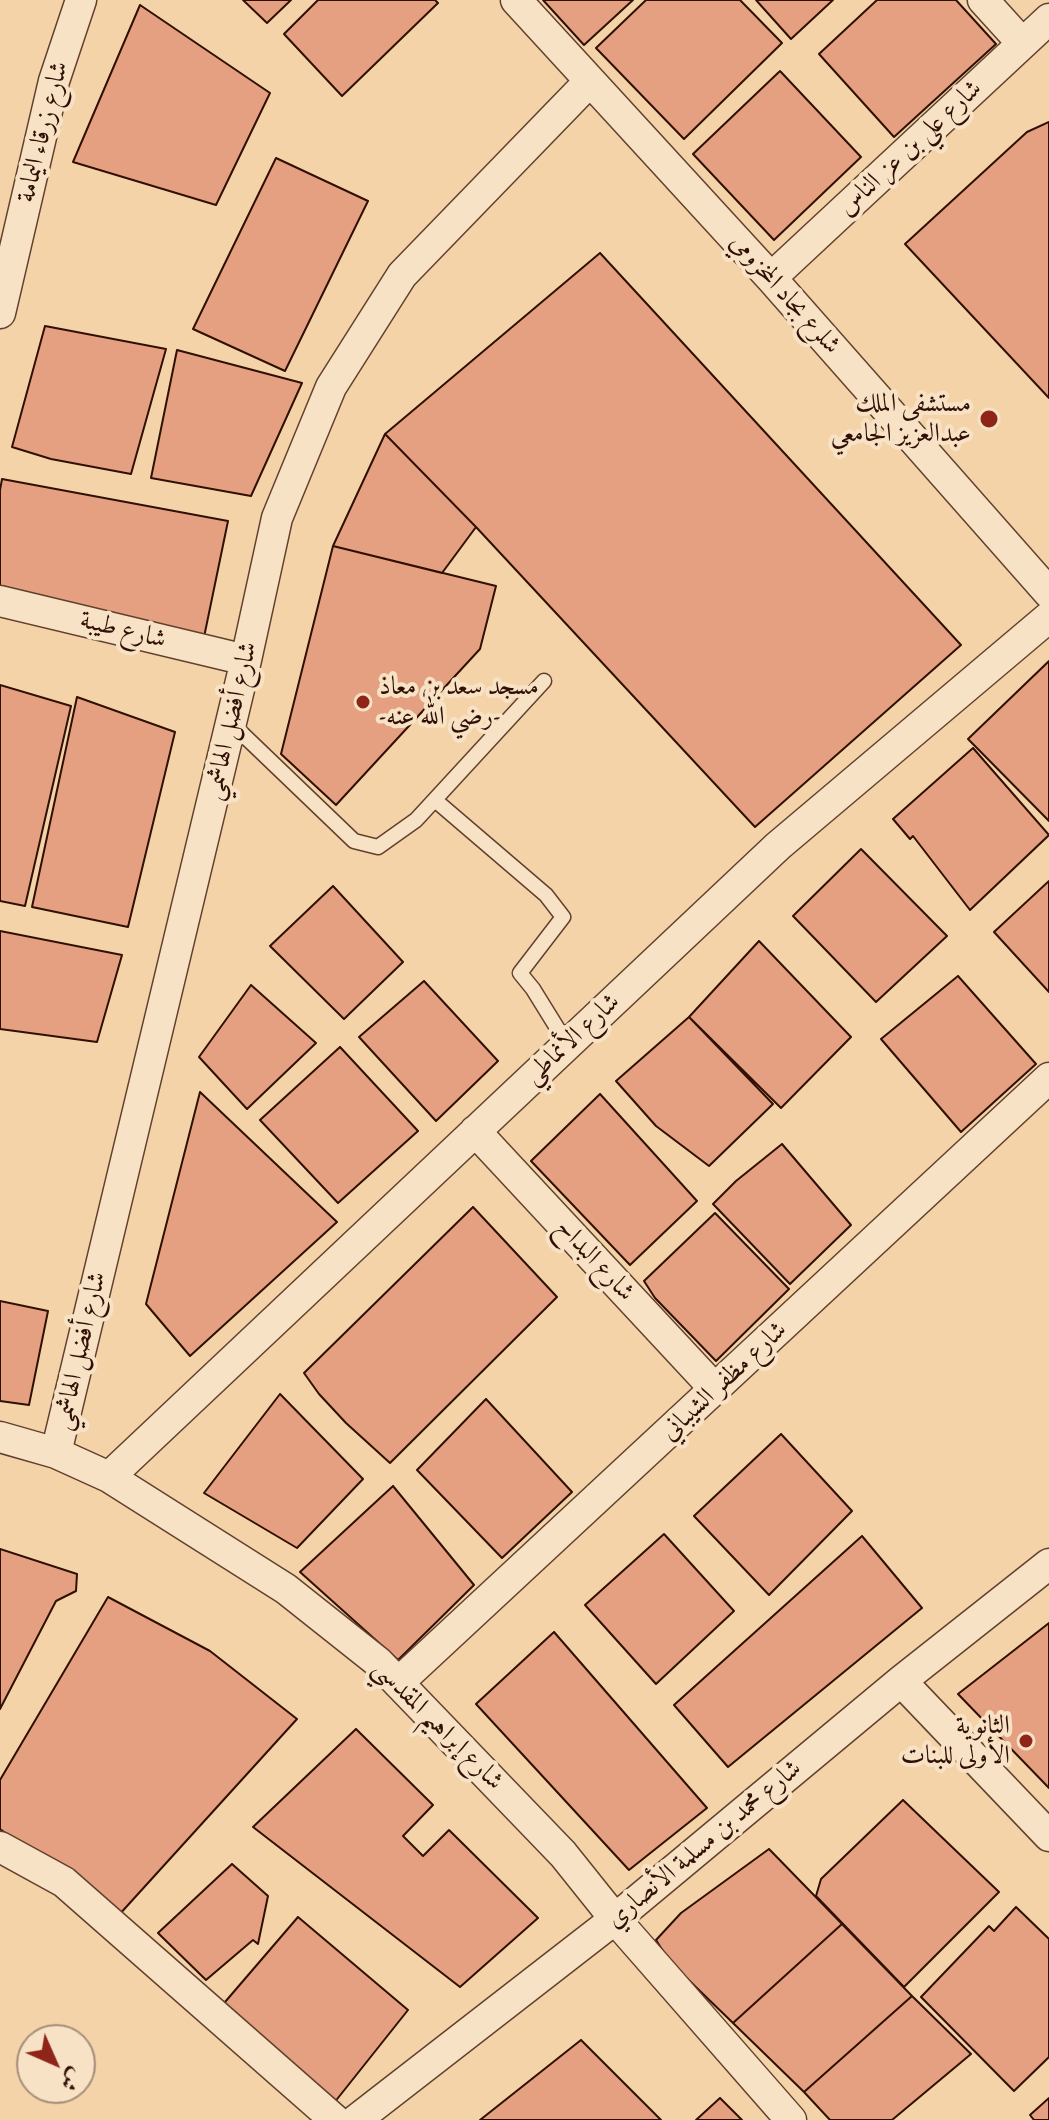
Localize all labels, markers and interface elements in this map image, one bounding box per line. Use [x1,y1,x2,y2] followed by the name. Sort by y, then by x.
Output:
[10,58,76,206] street label: شارع زرقاء اليمامة
[831,73,989,223] street label: شارع علي بن عز الناس
[723,227,847,361] street label: شلرع بجاد المخزومي
[831,388,971,450] place label: مستشفى الملك عبدالعزيز الجامعي
[978,408,1000,430] marker: مستشفى الملك عبدالعزيز الجامعي
[77,604,169,656] street label: شارع طيبة
[198,639,264,803] street label: شارع أفضل الهاشمي
[379,671,539,732] place label: مسجد سعد بن معاذ -رضي الله عنه-
[354,693,372,711] marker: مسجد سعد بن معاذ -رضي الله عنه-
[517,987,627,1091] street label: شارع الأنماطي
[549,1212,641,1308] street label: شارع البداح
[47,1269,113,1433] street label: شارع أفضل الهاشمي
[654,1315,794,1447] street label: شارع مظفر الشيباني
[366,1653,510,1797] street label: شارع إبراهيم المقدسي
[901,1710,1010,1772] place label: الثانوية الأولى للبنات
[1017,1732,1035,1750] marker: الثانوية الأولى للبنات
[600,1753,808,1935] street label: شارع محمد بن مسلمة الأنصاري
[16,2024,96,2104] north arrow
[54,2062,90,2098] text: ش

